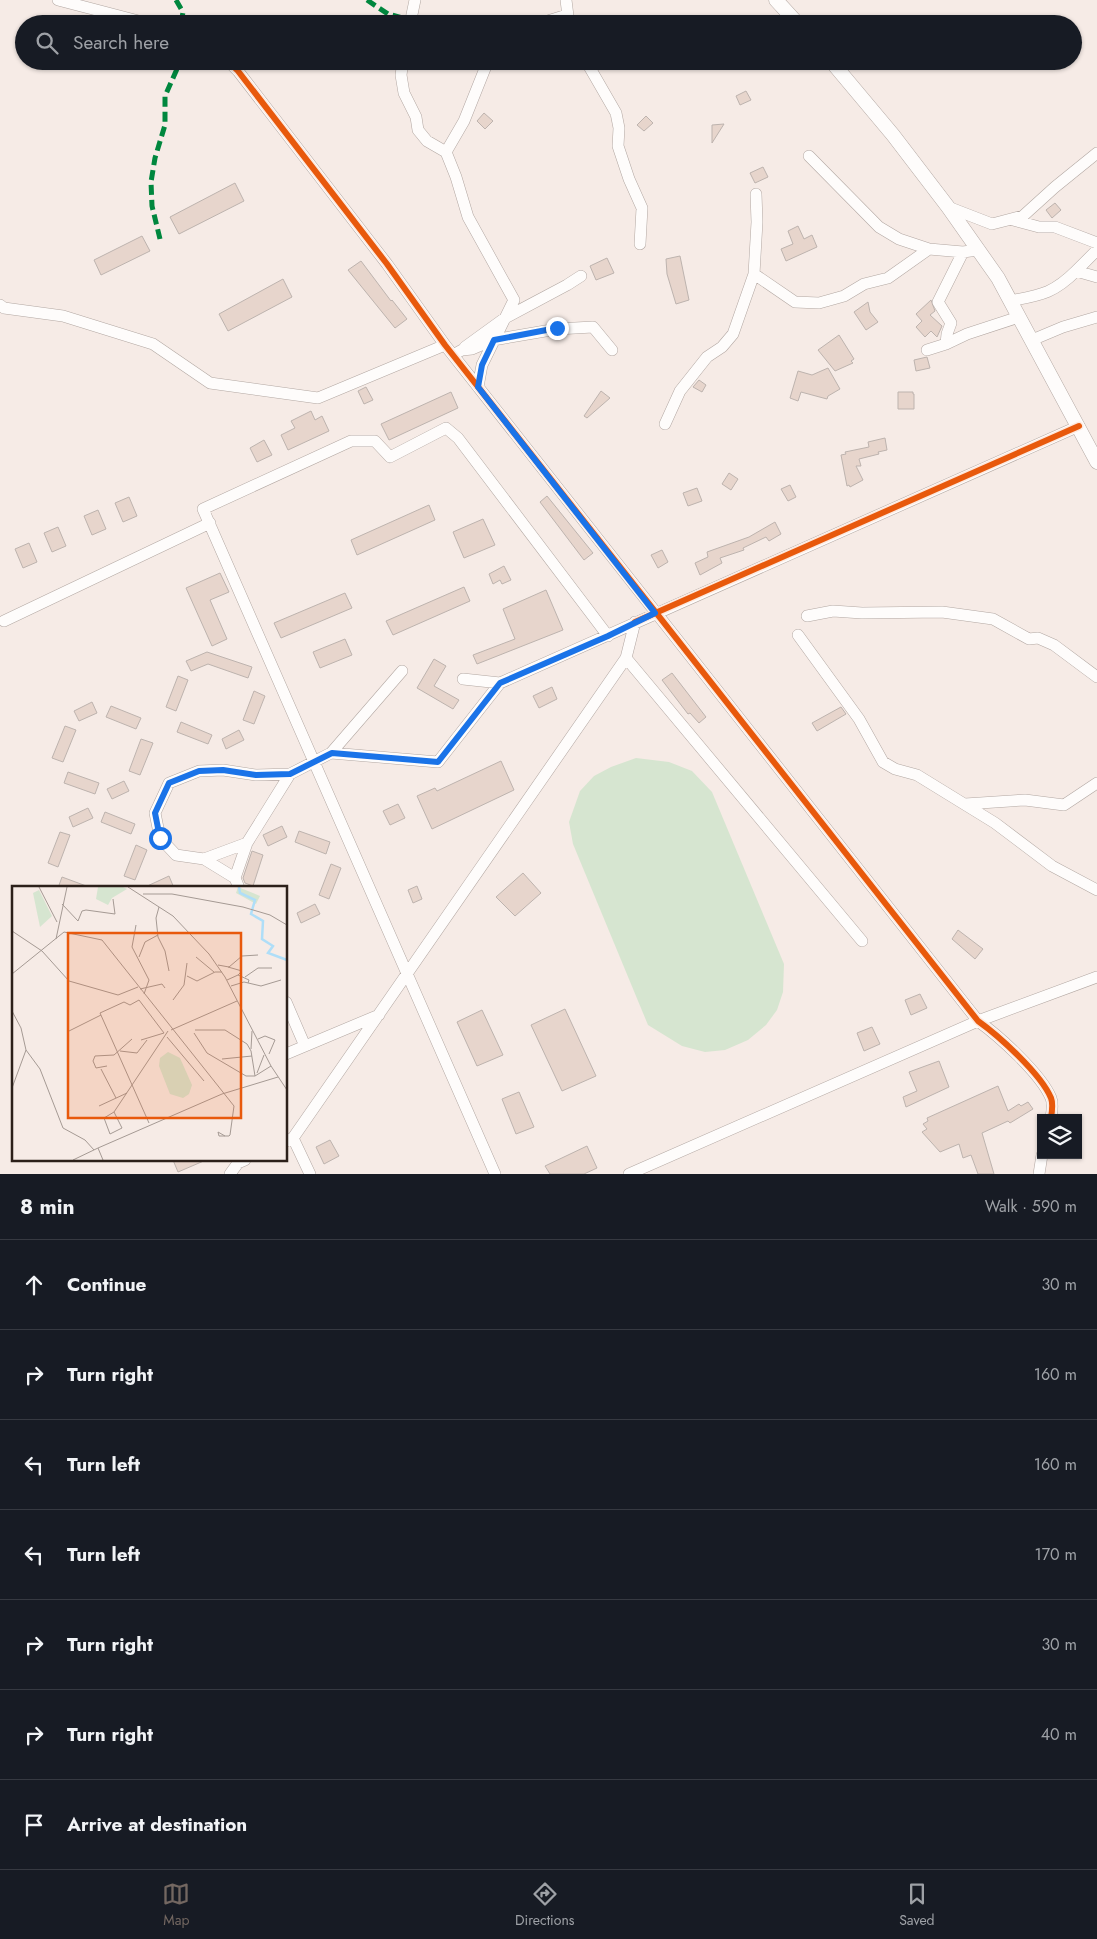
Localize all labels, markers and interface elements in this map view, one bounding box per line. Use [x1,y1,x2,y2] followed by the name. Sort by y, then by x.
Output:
[15,15,1082,70] search box
[33,29,61,57] icon: search
[73,29,169,56] text: Search here
[546,317,569,340] route end
[149,827,172,850] route start
[12,886,288,1162] inset map
[1037,1114,1082,1159] map controls
[1037,1114,1082,1159] button: layers
[20,1192,75,1222] text: 8 min
[985,1195,1077,1218] text: Walk · 590 m
[20,1271,48,1299] icon: ahead
[67,1271,146,1298] text: Continue
[1041,1273,1077,1296] text: 30 m
[20,1361,48,1389] icon: right
[67,1361,153,1388] text: Turn right
[1034,1363,1077,1386] text: 160 m
[20,1451,48,1479] icon: left
[67,1451,140,1478] text: Turn left
[1034,1453,1077,1476] text: 160 m
[20,1541,48,1569] icon: left
[67,1541,140,1568] text: Turn left
[1035,1543,1077,1566] text: 170 m
[20,1631,48,1659] icon: right
[67,1631,153,1658] text: Turn right
[1041,1633,1077,1656] text: 30 m
[20,1721,48,1749] icon: right
[67,1721,153,1748] text: Turn right
[1041,1723,1077,1746] text: 40 m
[20,1811,48,1839] icon: arrive
[67,1811,247,1838] text: Arrive at destination
[162,1880,190,1930] tab: Map
[515,1880,574,1930] tab: Directions
[899,1880,935,1930] tab: Saved

